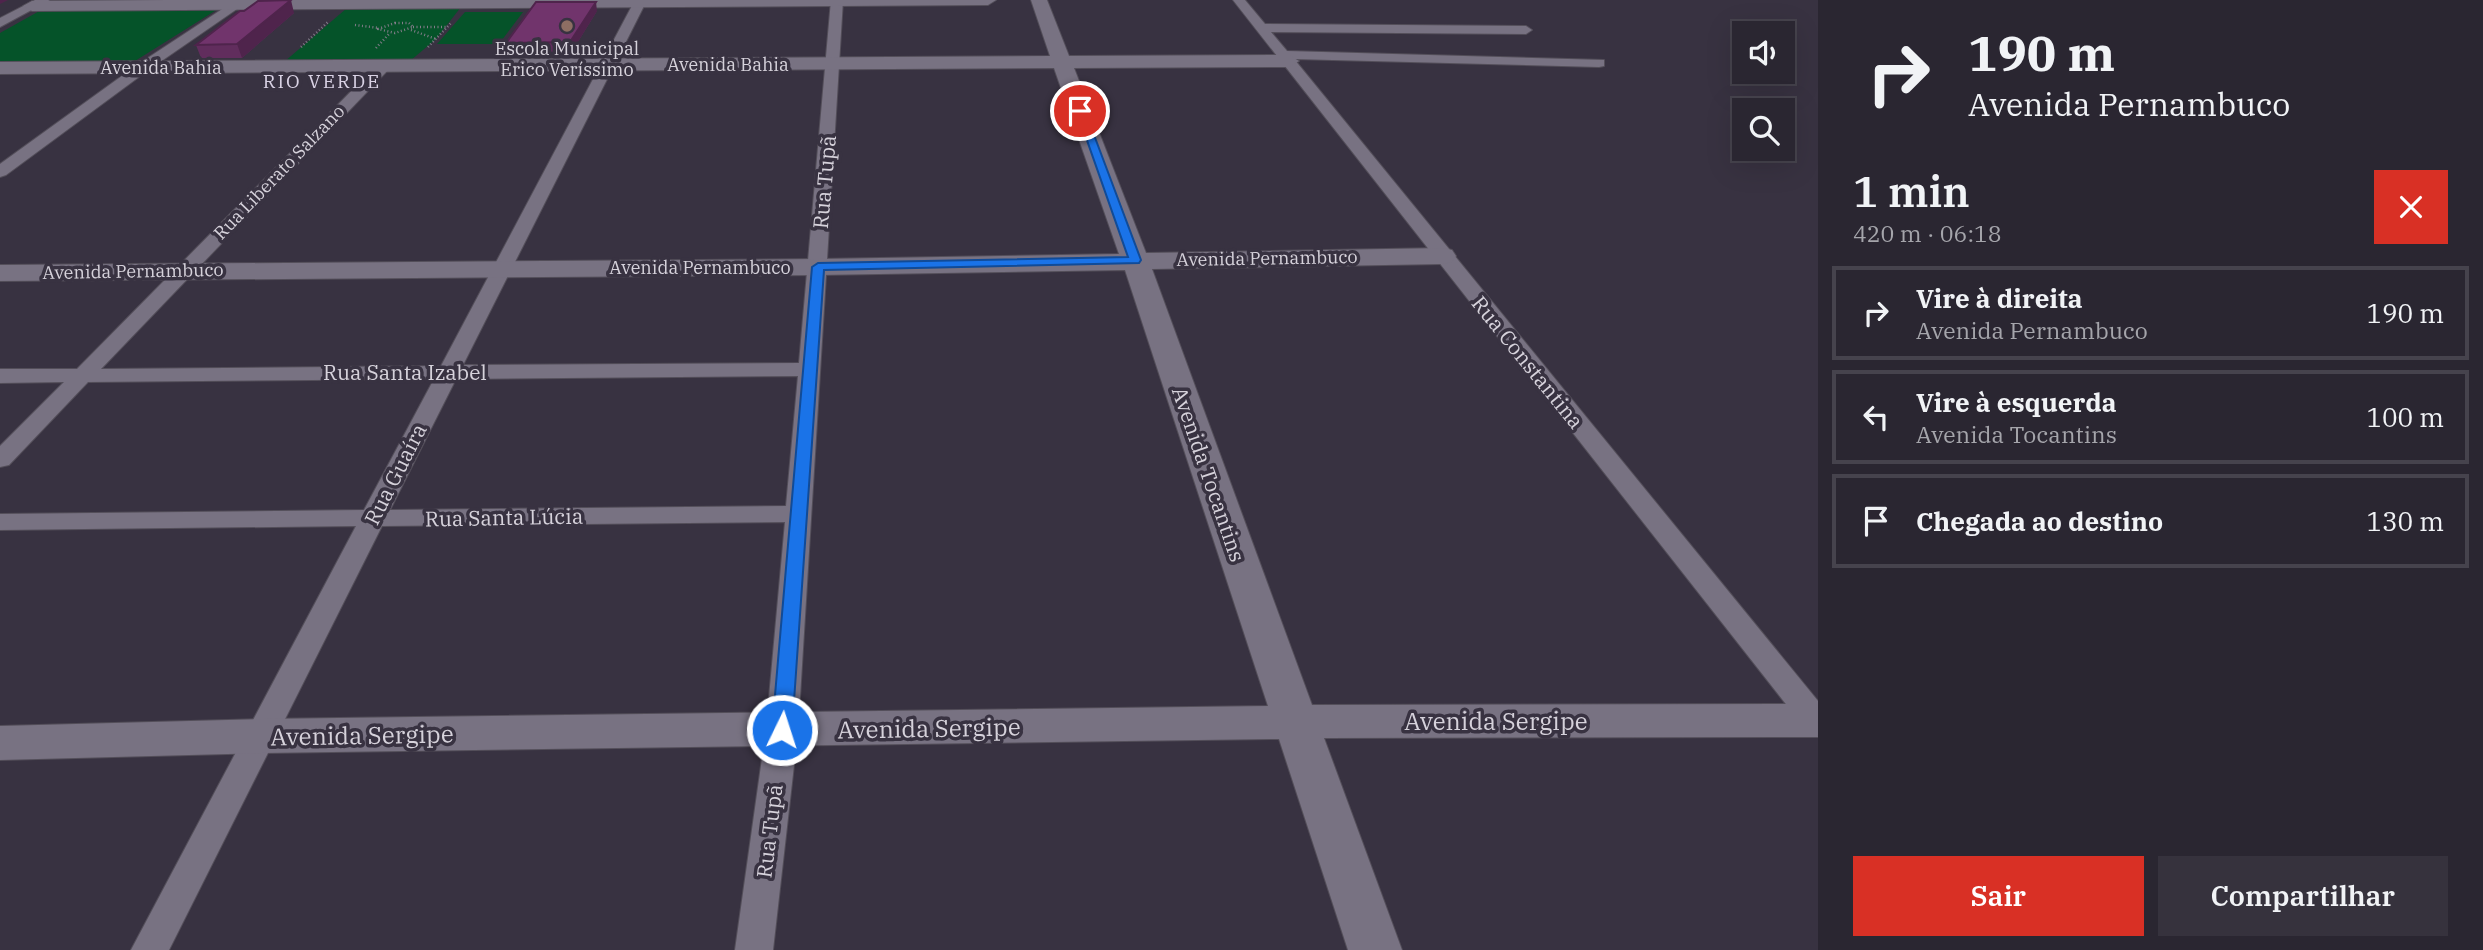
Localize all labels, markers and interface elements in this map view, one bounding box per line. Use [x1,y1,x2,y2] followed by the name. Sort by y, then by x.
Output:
[559,18,575,34] marker: Escola Municipal Erico Veríssimo
[1732,21,1795,161] map controls
[1732,21,1795,84] button: sound
[1968,21,2115,84] text: 190 m
[1853,28,1944,119] icon: right
[495,37,639,81] place label: Escola Municipal Erico Veríssimo
[667,53,789,76] street label: Avenida Bahia
[100,56,222,79] street label: Avenida Bahia
[263,69,381,93] district label: RIO VERDE
[1050,81,1110,141] pin
[1968,83,2290,125] text: Avenida Pernambuco
[1061,92,1099,130] icon: arrive
[1732,98,1795,161] button: search
[209,100,349,244] street label: Rua Liberato Salzano
[806,134,842,230] street label: Rua Tupã
[1853,164,1970,219] text: 1 min
[2374,170,2448,244] button: close
[1853,218,2002,248] text: 420 m · 06:18
[1176,245,1358,271] street label: Avenida Pernambuco
[609,256,791,279] street label: Avenida Pernambuco
[42,258,224,284] street label: Avenida Pernambuco
[1916,281,2083,315] text: Vire à direita
[1466,290,1590,434] street label: Rua Constantina
[1857,294,1895,332] icon: right
[2366,296,2444,330] text: 190 m
[1916,315,2148,345] text: Avenida Pernambuco
[323,358,487,386] street label: Rua Santa Izabel
[1166,383,1252,565] street label: Avenida Tocantins
[1916,385,2117,419] text: Vire à esquerda
[1857,398,1895,436] icon: left
[2366,400,2444,434] text: 100 m
[357,418,433,530] street label: Rua Guaíra
[1916,419,2117,449] text: Avenida Tocantins
[425,502,583,532] street label: Rua Santa Lúcia
[1857,502,1895,540] icon: arrive
[1916,504,2163,538] text: Chegada ao destino
[2366,504,2444,538] text: 130 m
[745,693,819,767] position arrow
[1404,705,1588,737] street label: Avenida Sergipe
[837,710,1021,746] street label: Avenida Sergipe
[270,717,454,753] street label: Avenida Sergipe
[749,783,789,879] street label: Rua Tupã
[1853,856,2144,936] button: Sair
[2158,856,2448,936] button: Compartilhar

